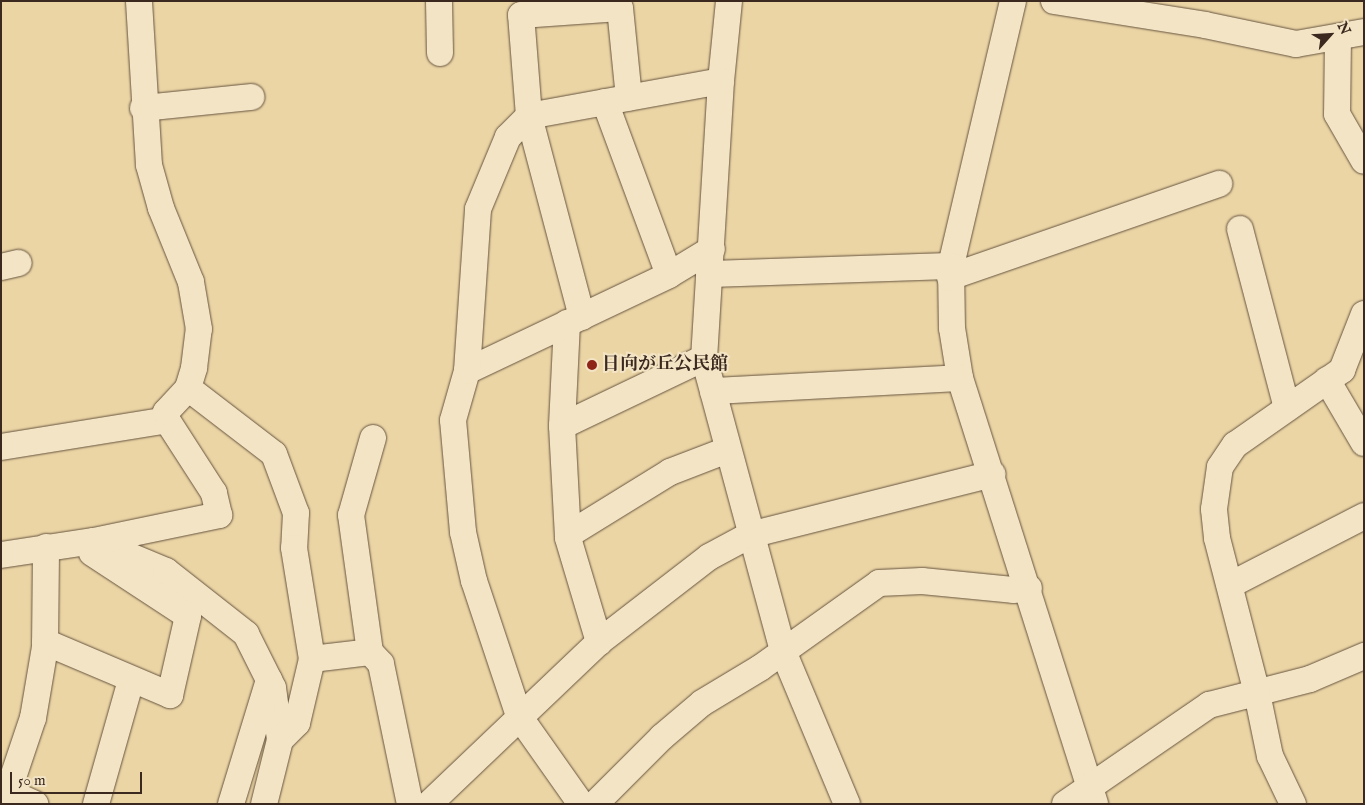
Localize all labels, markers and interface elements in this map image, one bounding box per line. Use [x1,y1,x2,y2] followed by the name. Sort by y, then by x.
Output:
[1305,10,1355,60] north arrow
[1333,19,1354,38] text: N
[602,354,728,376] place label: 日向が丘公民館
[586,359,598,371] marker: 日向が丘公民館
[12,762,145,794] scale bar
[18,771,46,790] text: 50 m

